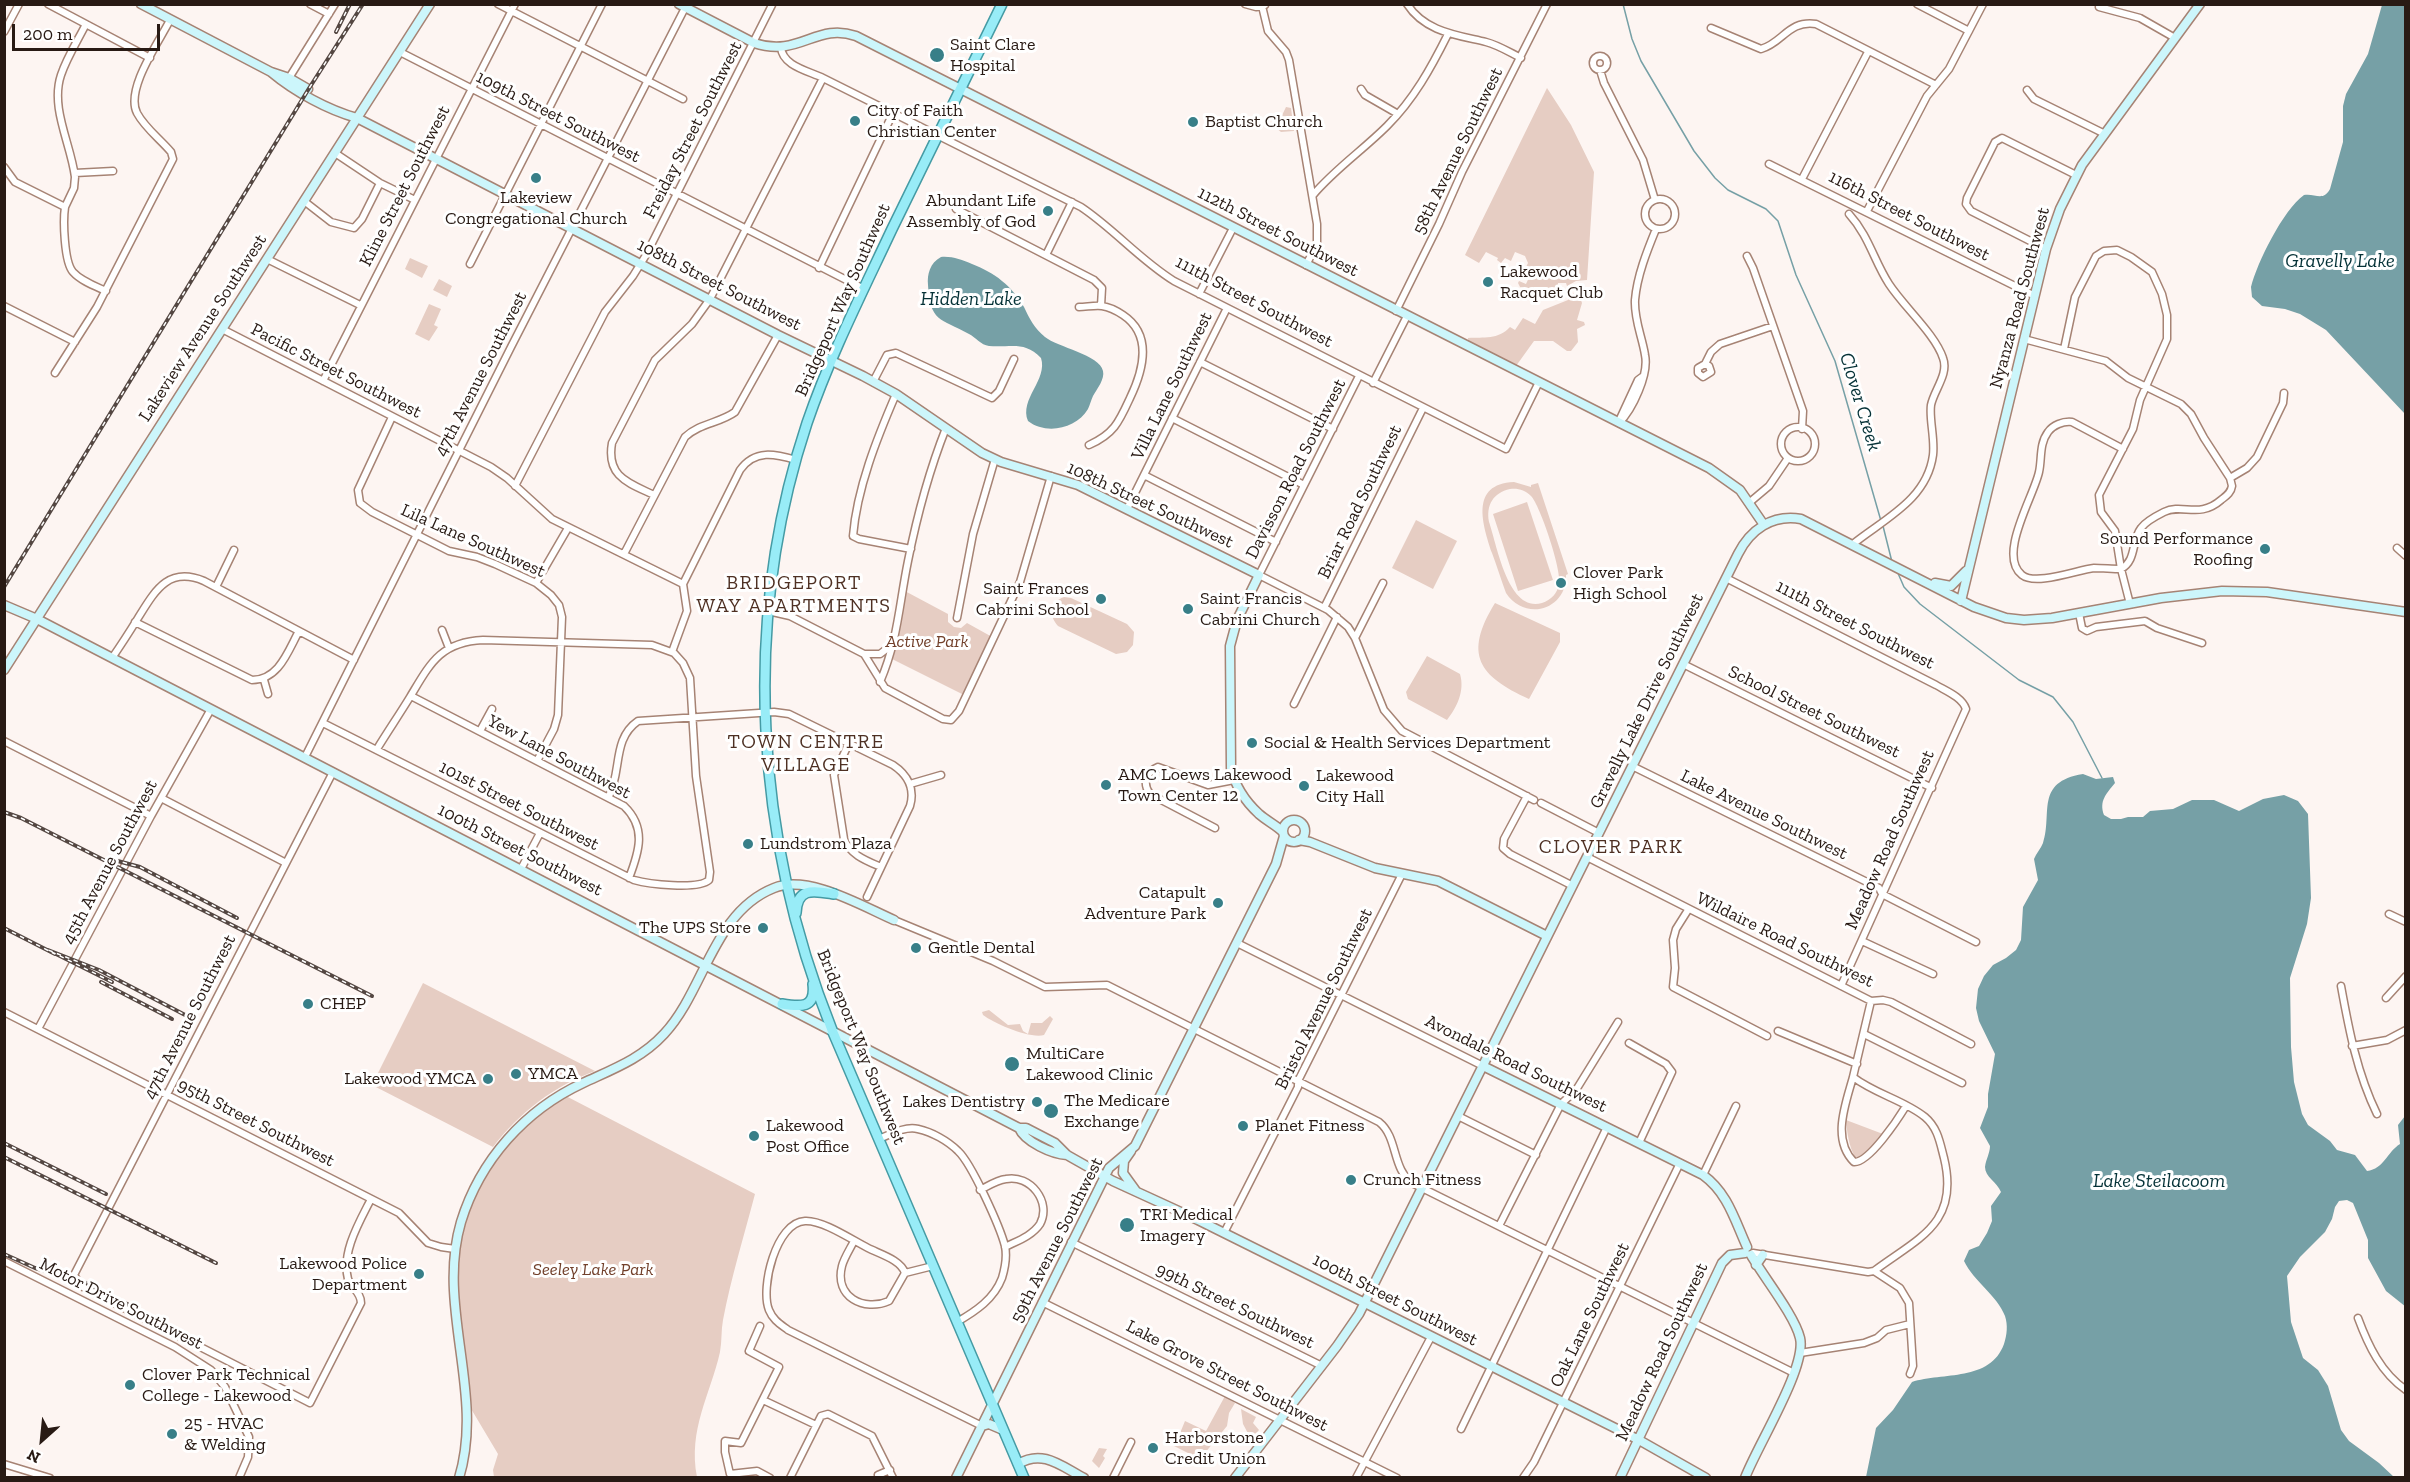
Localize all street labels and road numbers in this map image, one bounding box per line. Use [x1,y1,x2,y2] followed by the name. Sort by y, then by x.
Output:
[639,38,747,222] street label: Freiday Street Southwest
[1408,64,1508,238] street label: 58th Avenue Southwest
[472,66,644,168] street label: 109th Street Southwest
[355,102,455,270] street label: Kline Street Southwest
[1825,166,1993,266] street label: 116th Street Southwest
[1194,182,1362,282] street label: 112th Street Southwest
[791,200,895,400] street label: Bridgeport Way Southwest
[1985,205,2055,391] street label: Nyanza Road Southwest
[134,230,272,426] street label: Lakeview Avenue Southwest
[633,234,805,336] street label: 108th Street Southwest
[1172,251,1336,353] street label: 111th Street Southwest
[430,288,532,460] street label: 47th Avenue Southwest
[1127,308,1217,464] street label: Villa Lane Southwest
[247,319,425,423] street label: Pacific Street Southwest
[1241,375,1351,563] street label: Davisson Road Southwest
[1313,422,1407,582] street label: Briar Road Southwest
[1063,457,1237,553] street label: 108th Street Southwest
[397,499,549,583] street label: Lila Lane Southwest
[1772,576,1938,674] street label: 111th Street Southwest
[1585,590,1709,812] street label: Gravelly Lake Drive Southwest
[1724,661,1904,763] street label: School Street Southwest
[484,710,634,804] street label: Yew Lane Southwest
[1841,747,1939,933] street label: Meadow Road Southwest
[436,756,602,856] street label: 101st Street Southwest
[1677,765,1851,865] street label: Lake Avenue Southwest
[58,776,162,948] street label: 45th Avenue Southwest
[434,799,606,901] street label: 100th Street Southwest
[1693,888,1877,992] street label: Wildaire Road Southwest
[1271,905,1377,1093] street label: Bristol Avenue Southwest
[139,931,241,1103] street label: 47th Avenue Southwest
[812,946,910,1148] street label: Bridgeport Way Southwest
[1421,1010,1611,1118] street label: Avondale Road Southwest
[174,1074,338,1172] street label: 95th Street Southwest
[1006,1154,1108,1326] street label: 59th Avenue Southwest
[1546,1239,1634,1391] street label: Oak Lane Southwest
[1309,1249,1481,1351] street label: 100th Street Southwest
[36,1253,206,1355] street label: Motor Drive Southwest
[1152,1258,1318,1354] street label: 99th Street Southwest
[1611,1259,1713,1445] street label: Meadow Road Southwest
[1122,1316,1332,1436] street label: Lake Grove Street Southwest

